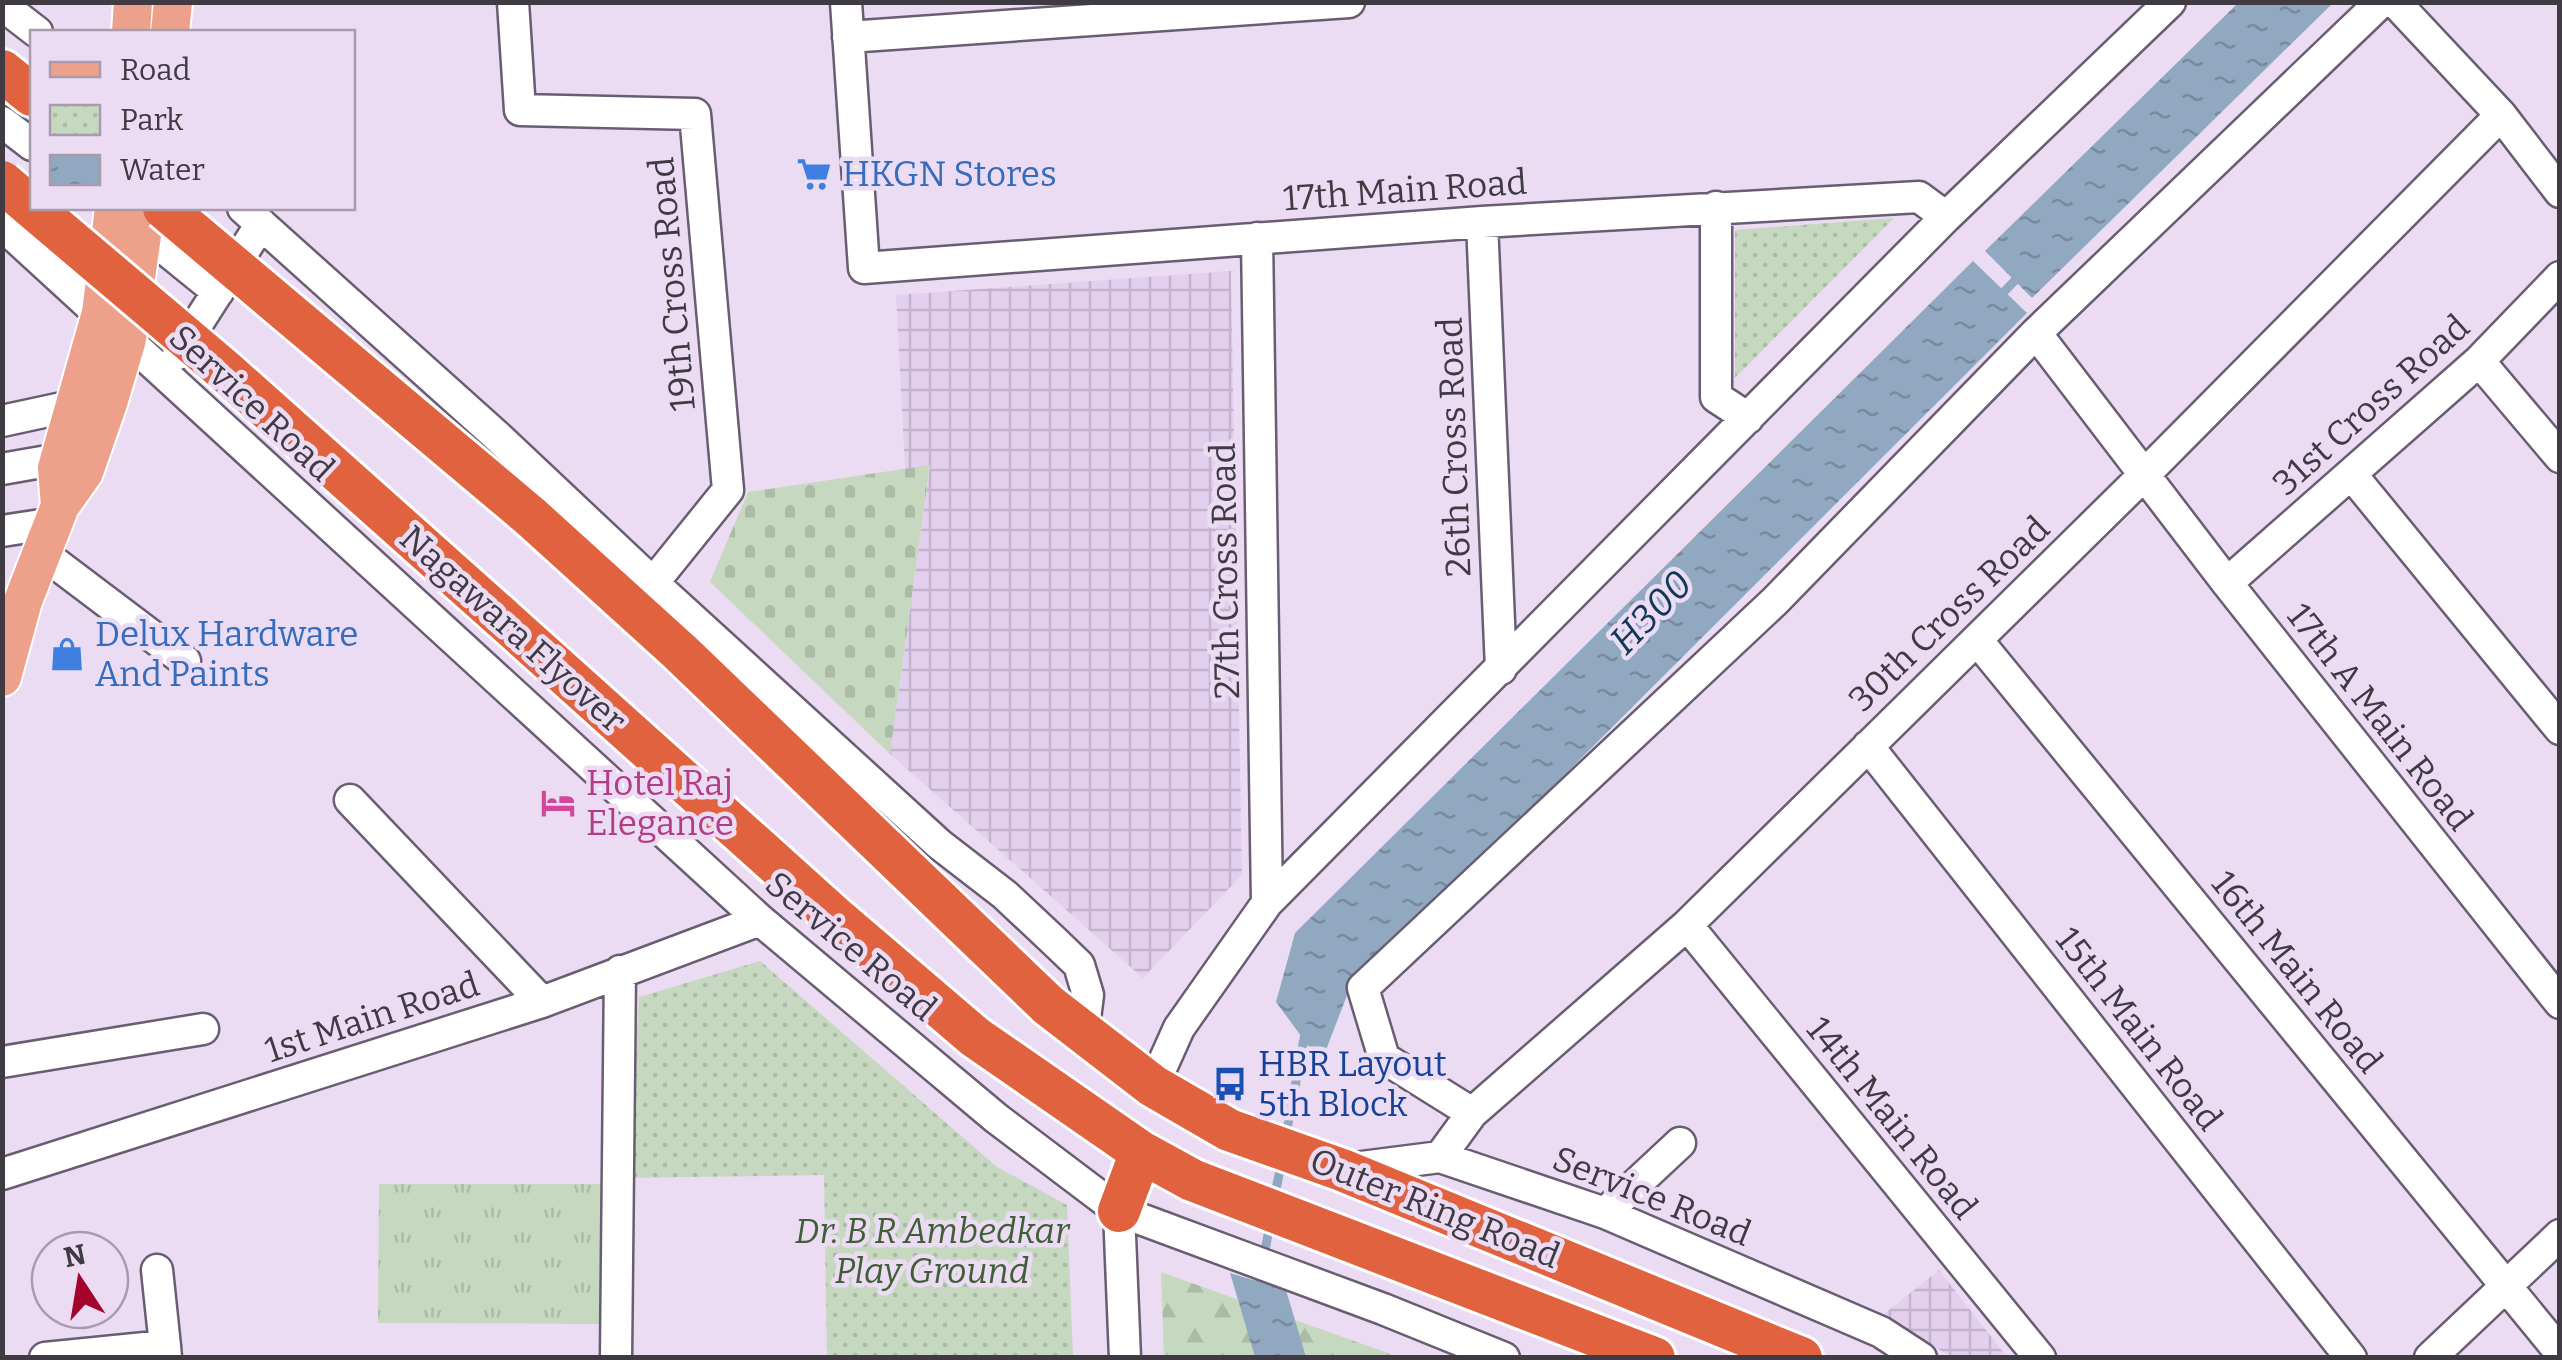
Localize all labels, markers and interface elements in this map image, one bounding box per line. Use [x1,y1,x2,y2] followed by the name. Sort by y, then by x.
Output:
[30,30,355,210] legend
[120,52,191,88] text: Road
[120,102,183,138] text: Park
[120,152,205,188] text: Water
[842,153,1057,195] place label: HKGN Stores
[640,155,704,413] street label: 19th Cross Road
[795,155,833,193] supermarket icon: HKGN Stores
[1282,161,1528,219] street label: 17th Main Road
[2264,306,2478,504] street label: 31st Cross Road
[161,316,343,490] street label: Service Road
[1428,316,1480,578] street label: 26th Cross Road
[1202,442,1248,700] street label: 27th Cross Road
[1840,508,2058,720] street label: 30th Cross Road
[392,517,634,741] street label: Nagawara Flyover
[1600,561,1702,663] water label: H300
[2279,595,2481,839] street label: 17th A Main Road
[95,613,358,695] place label: Delux Hardware And Paints
[48,635,86,673] shop icon: Delux Hardware And Paints
[586,762,734,844] place label: Hotel Raj Elegance
[539,784,577,822] hotel icon: Hotel Raj Elegance
[757,862,945,1030] street label: Service Road
[2203,863,2391,1081] street label: 16th Main Road
[2047,919,2231,1139] street label: 15th Main Road
[260,963,484,1071] street label: 1st Main Road
[1798,1009,1986,1227] street label: 14th Main Road
[1258,1043,1447,1125] place label: HBR Layout 5th Block
[1211,1065,1249,1103] bus stop icon: HBR Layout 5th Block
[1547,1137,1757,1255] street label: Service Road
[1304,1139,1566,1277] street label: Outer Ring Road
[795,1210,1071,1292] park label: Dr. B R Ambedkar Play Ground
[30,1230,130,1330] north arrow
[61,1238,89,1274] text: N

